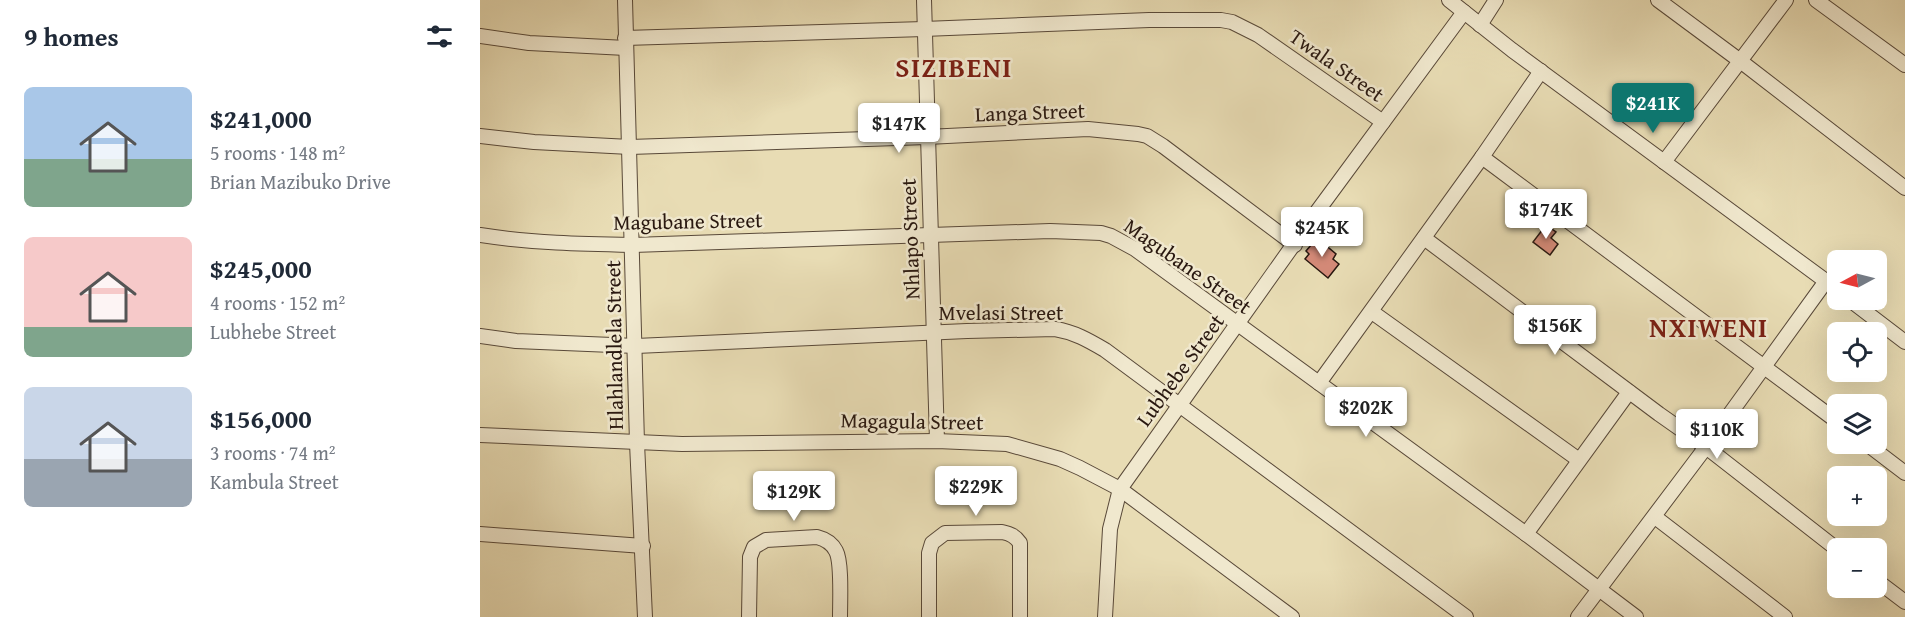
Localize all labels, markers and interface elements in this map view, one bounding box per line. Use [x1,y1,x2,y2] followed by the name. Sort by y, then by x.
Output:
[24,17,119,56] text: 9 homes
[423,20,456,53] icon: filters
[1283,21,1391,110] street label: Twala Street
[895,47,1013,87] district label: SIZIBENI
[1611,83,1695,134] pin: $241K
[1626,88,1680,117] text: $241K
[974,95,1086,129] street label: Langa Street
[210,99,312,138] text: $241,000
[857,103,941,154] pin: $147K
[872,108,926,137] text: $147K
[72,111,144,183] icon: home
[210,138,345,167] text: 5 rooms · 148 m²
[210,167,391,196] text: Brian Mazibuko Drive
[892,177,928,300] street label: Nhlapo Street
[1504,189,1588,240] pin: $174K
[1519,194,1573,223] text: $174K
[613,204,763,238] street label: Magubane Street
[1280,207,1364,258] pin: $245K
[1118,211,1258,322] street label: Magubane Street
[1295,212,1349,241] text: $245K
[210,249,312,288] text: $245,000
[1827,250,1887,310] north arrow
[1827,250,1887,598] map controls
[597,259,631,430] street label: Hlahlandlela Street
[72,261,144,333] icon: home
[210,288,345,317] text: 4 rooms · 152 m²
[939,297,1064,328] street label: Mvelasi Street
[1513,305,1597,356] pin: $156K
[1128,307,1232,433] street label: Lubhebe Street
[1649,307,1769,347] district label: NXIWENI
[1528,310,1582,339] text: $156K
[210,317,336,346] text: Lubhebe Street
[1827,322,1887,382] button: locate
[1324,387,1408,438] pin: $202K
[1339,392,1393,421] text: $202K
[1827,394,1887,454] button: layers
[210,399,312,438] text: $156,000
[840,404,984,438] street label: Magagula Street
[1675,409,1759,460] pin: $110K
[72,411,144,483] icon: home
[1690,414,1744,443] text: $110K
[210,438,336,467] text: 3 rooms · 74 m²
[934,466,1018,517] pin: $229K
[1827,466,1887,526] button: +
[210,467,339,496] text: Kambula Street
[752,471,836,522] pin: $129K
[949,471,1003,500] text: $229K
[767,476,821,505] text: $129K
[1827,538,1887,598] button: −

